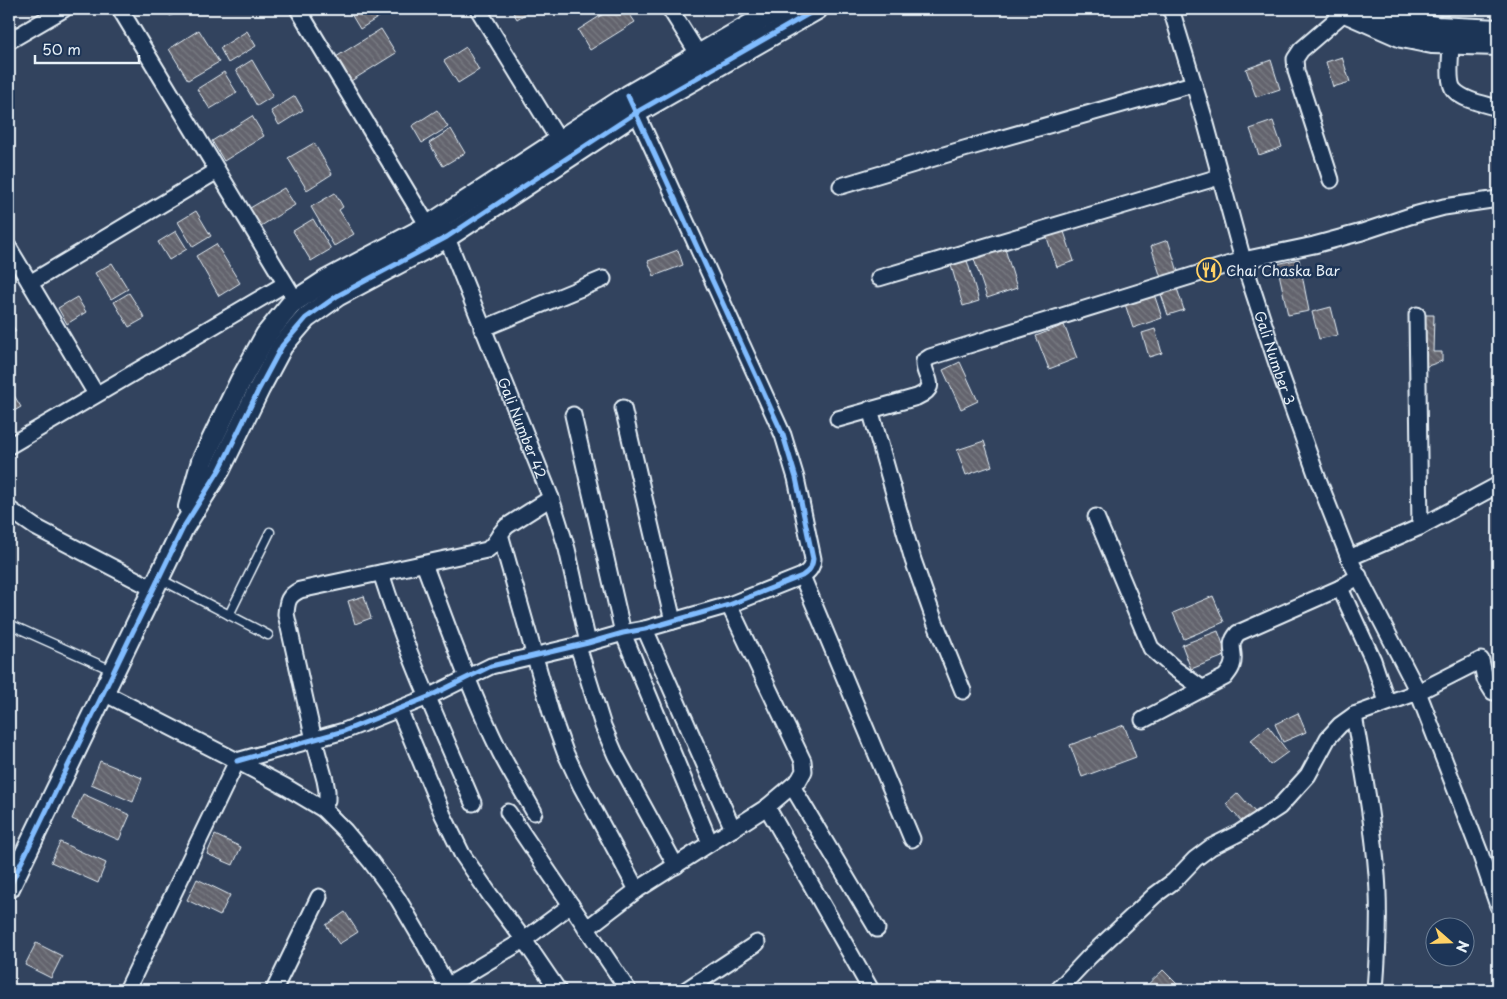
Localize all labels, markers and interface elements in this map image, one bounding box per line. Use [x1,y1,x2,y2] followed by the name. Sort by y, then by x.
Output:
[35,32,139,64] scale bar
[42,37,81,60] text: 50 m
[1196,257,1222,283] restaurant icon: Chai Chaska Bar
[1226,260,1341,281] place label: Chai Chaska Bar
[1250,308,1301,408] street label: Gali Number 3
[493,374,553,481] street label: Gali Number 42
[1424,916,1474,966] north arrow
[1451,938,1474,955] text: N

